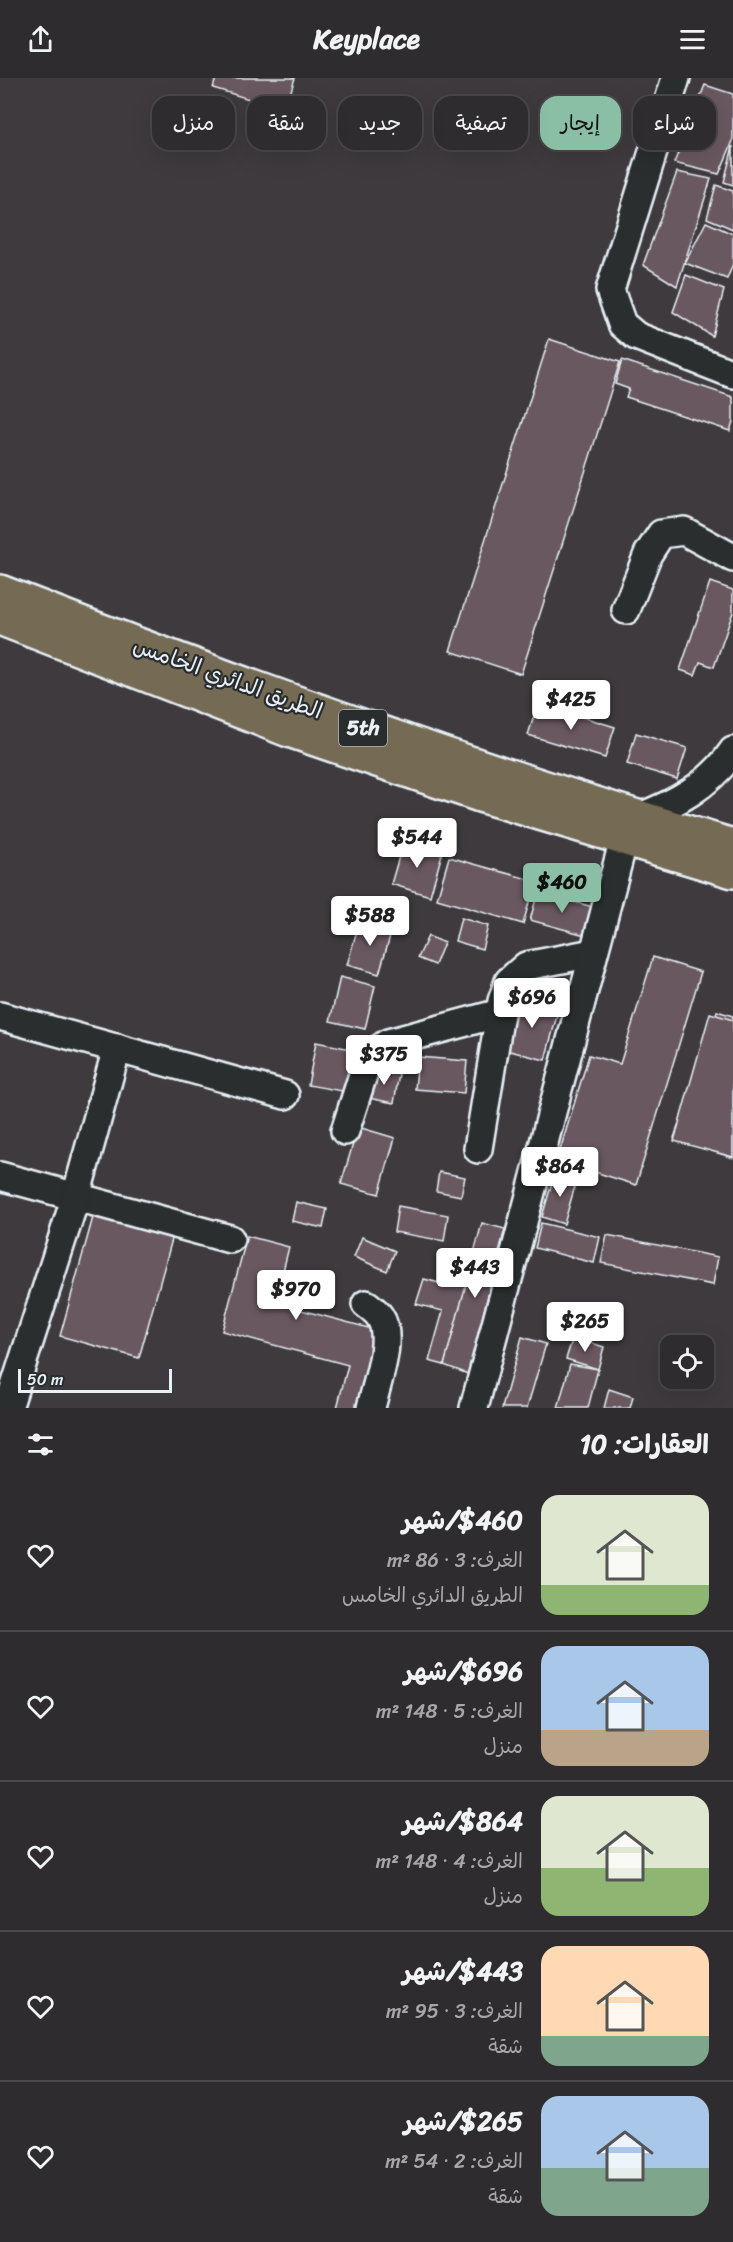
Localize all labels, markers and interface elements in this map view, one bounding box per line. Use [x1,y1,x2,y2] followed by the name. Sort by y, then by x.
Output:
[313,15,420,63] text: Keyplace
[24,23,57,56] icon: share
[676,23,709,56] icon: menu
[152,96,235,150] chip: منزل
[247,96,326,150] chip: شقة
[338,96,422,150] chip: جديد
[434,96,528,150] chip: تصفية
[540,96,621,150] chip: إيجار
[633,96,716,150] chip: شراء
[128,626,328,730] street label: الطريق الدائري الخامس
[535,680,607,731] pin: $425
[546,682,596,717] text: $425
[339,710,387,746] road number: 5th
[381,818,453,869] pin: $544
[392,820,442,855] text: $544
[526,863,598,914] pin: $460
[537,865,587,900] text: $460
[334,896,406,947] pin: $588
[345,898,395,933] text: $588
[496,978,568,1029] pin: $696
[508,980,556,1015] text: $696
[348,1035,420,1086] pin: $375
[360,1037,408,1072] text: $375
[524,1147,596,1198] pin: $864
[535,1149,585,1184] text: $864
[439,1248,511,1299] pin: $443
[450,1250,500,1285] text: $443
[260,1270,332,1321] pin: $970
[271,1272,321,1307] text: $970
[549,1302,621,1353] pin: $265
[561,1304,609,1339] text: $265
[660,1335,714,1389] map controls
[660,1335,714,1389] button: locate
[27,1365,63,1394] text: 50 m
[18,1366,172,1394] scale bar
[580,1421,709,1467] text: العقارات: 10
[24,1428,57,1461] icon: filters
[402,1497,523,1543] text: $460/شهر
[589,1519,661,1591] icon: home
[24,1539,57,1572] icon: heart
[387,1543,523,1578] text: الغرف: 3 · 86 m²
[342,1578,523,1613] text: الطريق الدائري الخامس
[404,1648,523,1694] text: $696/شهر
[589,1670,661,1742] icon: home
[24,1690,57,1723] icon: heart
[376,1694,523,1729] text: الغرف: 5 · 148 m²
[484,1729,523,1764] text: منزل
[403,1798,523,1844] text: $864/شهر
[589,1820,661,1892] icon: home
[24,1840,57,1873] icon: heart
[376,1844,523,1879] text: الغرف: 4 · 148 m²
[484,1879,523,1914] text: منزل
[403,1948,523,1994] text: $443/شهر
[589,1970,661,2042] icon: home
[24,1990,57,2023] icon: heart
[386,1994,523,2029] text: الغرف: 3 · 95 m²
[488,2029,523,2064] text: شقة
[404,2098,523,2144] text: $265/شهر
[589,2120,661,2192] icon: home
[24,2140,57,2173] icon: heart
[385,2144,523,2179] text: الغرف: 2 · 54 m²
[488,2179,523,2214] text: شقة

